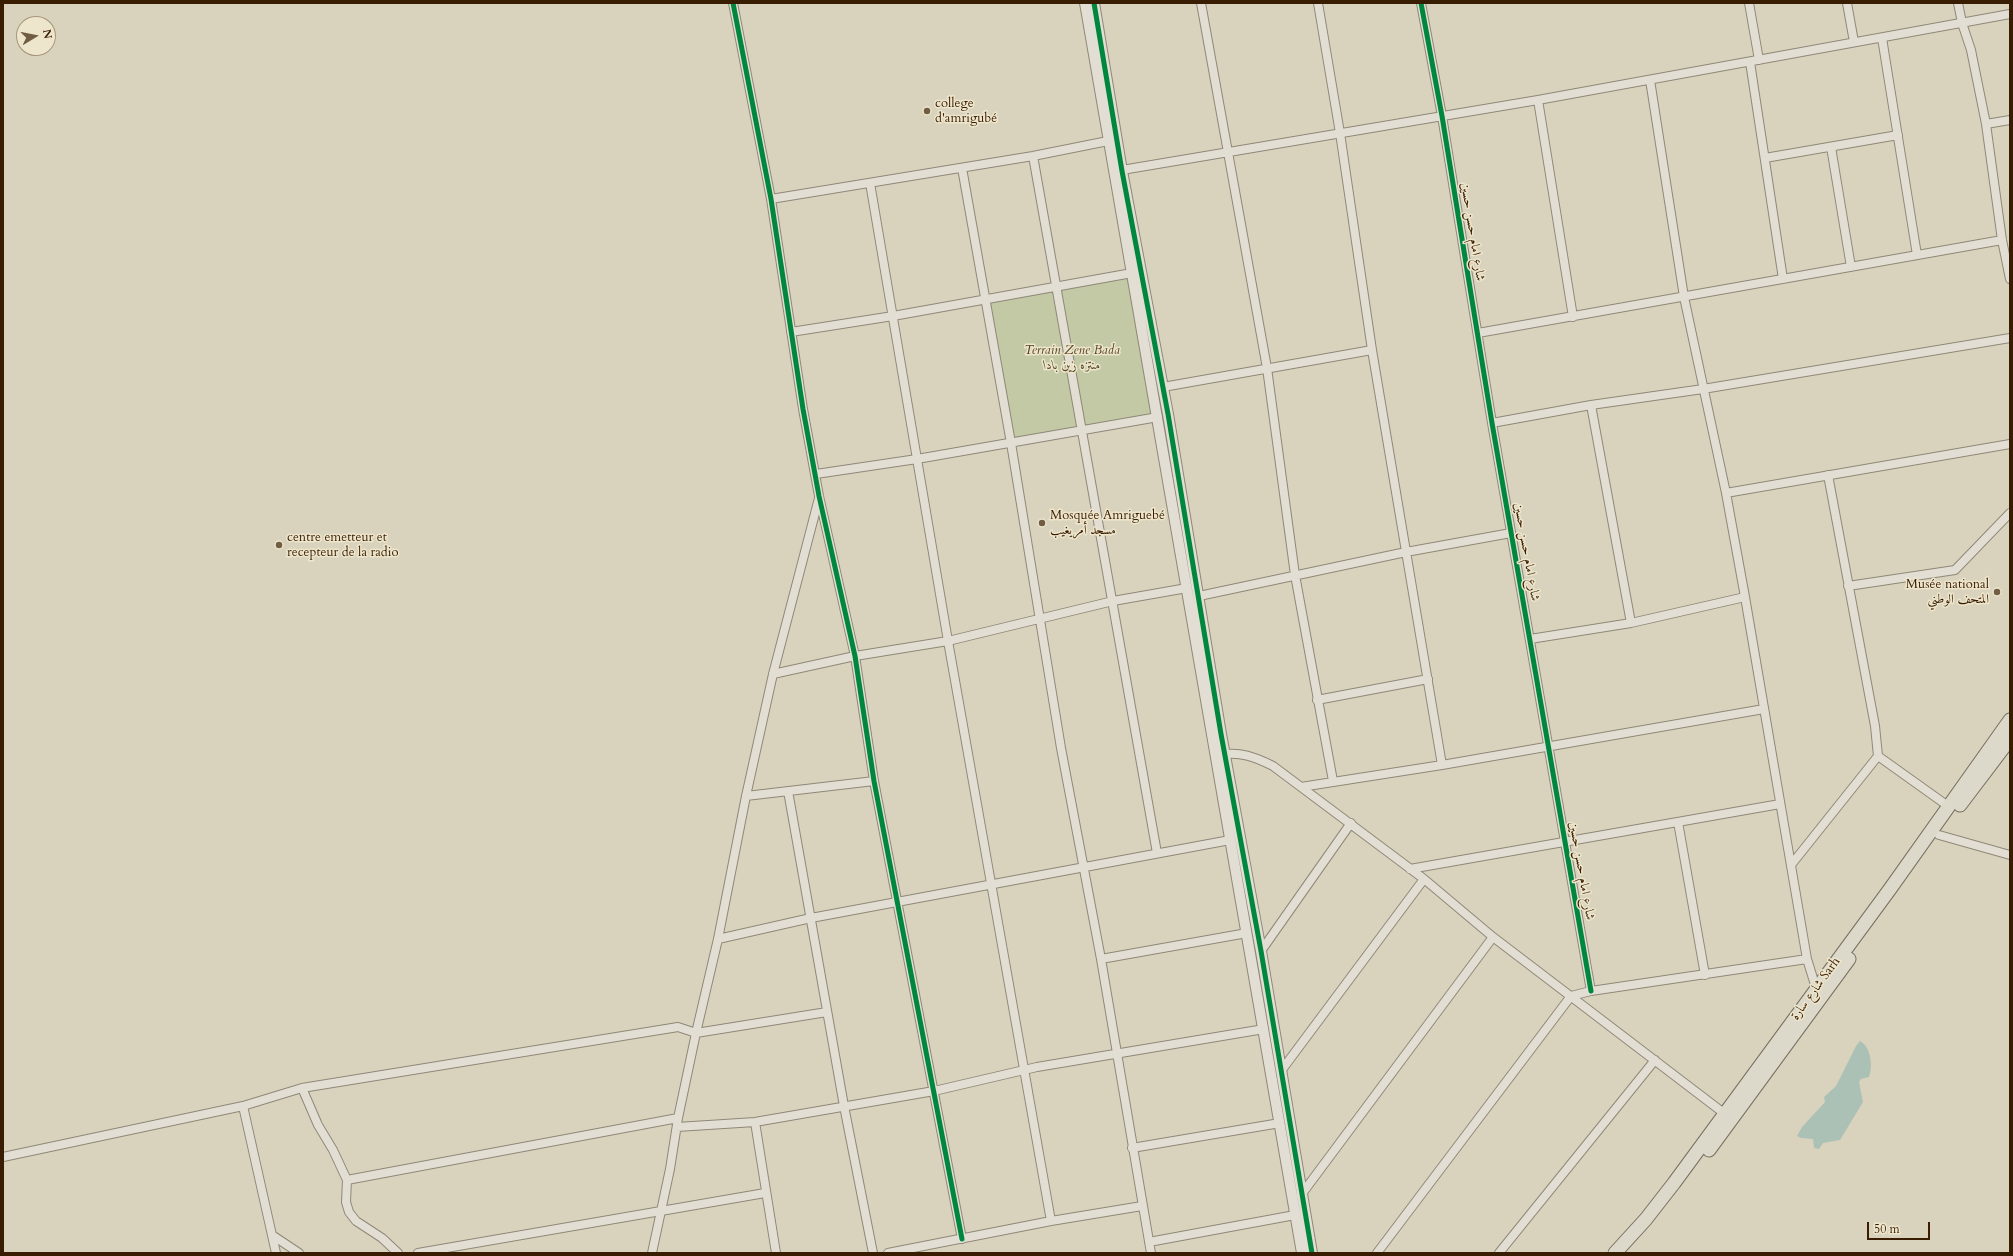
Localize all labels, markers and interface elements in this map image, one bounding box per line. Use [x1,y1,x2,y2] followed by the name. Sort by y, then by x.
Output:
[16,16,56,56] north arrow
[39,28,56,40] text: N
[935,96,997,127] place label: college d'amrigubé
[922,106,932,116] marker: college d'amrigubé
[1457,182,1487,282] street label: شارع امام حسن حسين
[1024,343,1120,374] park label: Terrain Zene Bada منتزه زين بادا
[1510,502,1542,602] street label: شارع امام حسن حسين
[1050,508,1165,539] place label: Mosquée Amriguebé مسجد أمريغيب
[1037,518,1047,528] marker: Mosquée Amriguebé مسجد أمريغيب
[287,530,398,561] place label: centre emetteur et recepteur de la radio
[274,540,284,550] marker: centre emetteur et recepteur de la radio
[1906,577,1989,608] place label: Musée national المتحف الوطني
[1992,587,2002,597] marker: Musée national المتحف الوطني
[1565,821,1597,921] street label: شارع امام حسن حسين
[1788,955,1844,1023] street label: شارع سارة Sarh
[1869,1214,1932,1240] scale bar
[1874,1221,1900,1237] text: 50 m

